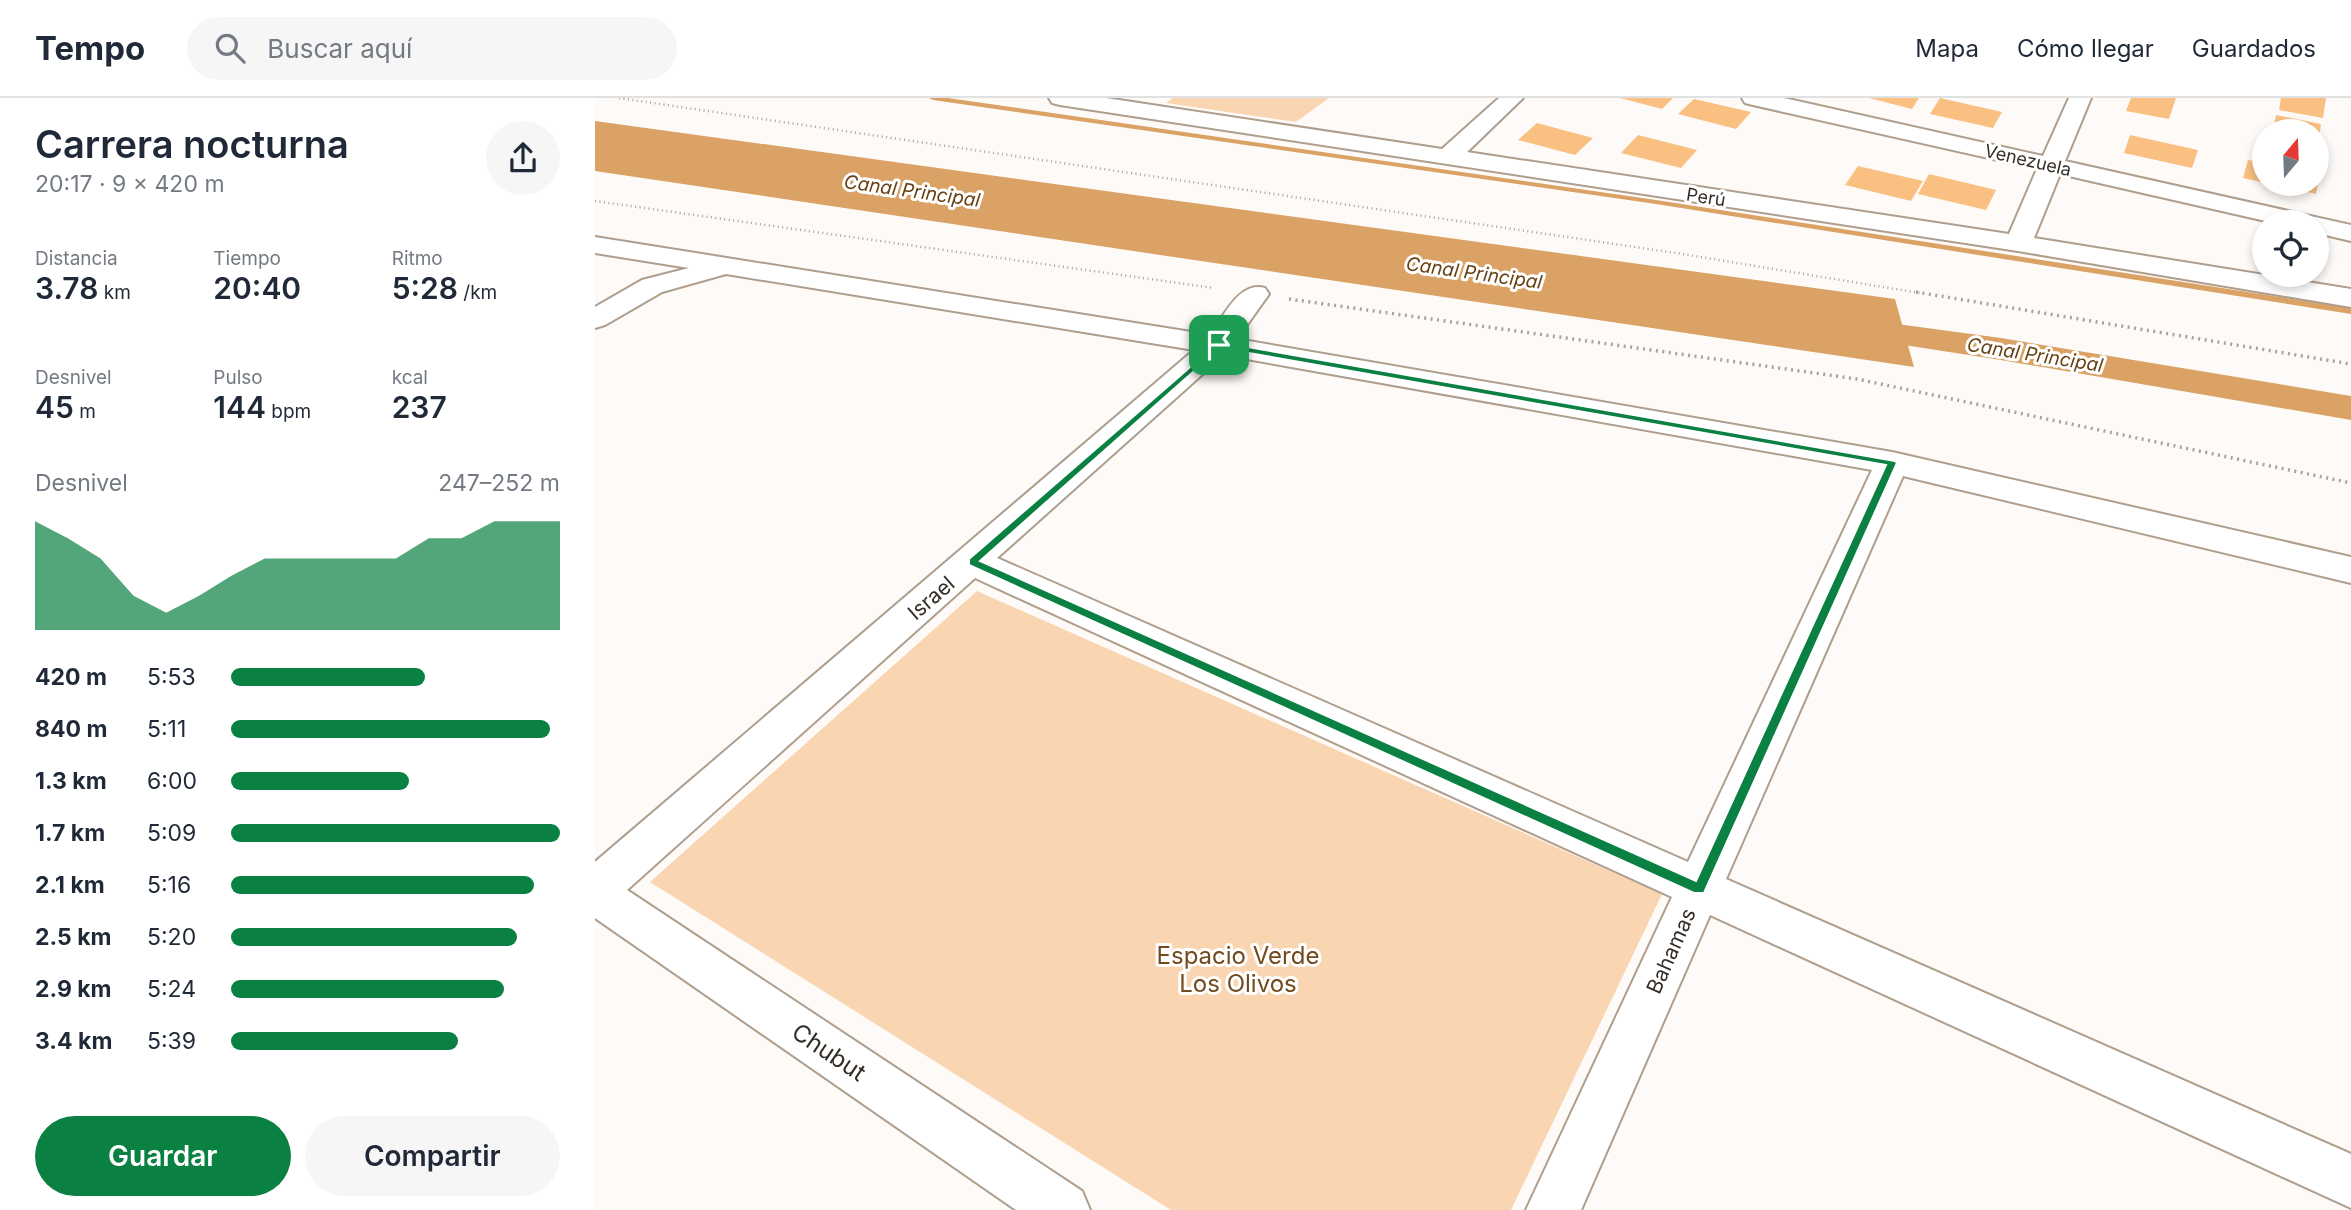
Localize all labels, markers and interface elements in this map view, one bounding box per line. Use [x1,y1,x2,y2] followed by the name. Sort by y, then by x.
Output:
[187,17,677,80] search box
[35,28,145,68] text: Tempo
[211,29,249,67] icon: search
[267,33,412,64] text: Buscar aquí
[1915,34,1979,63] text: Mapa
[2017,34,2154,63] text: Cómo llegar
[2192,34,2316,63] text: Guardados
[2252,119,2329,196] north arrow
[2252,119,2329,287] map controls
[35,121,349,167] text: Carrera nocturna
[486,121,560,195] button: share
[1983,140,2073,180] street label: Venezuela
[35,170,225,198] text: 20:17 · 9 × 420 m
[842,170,982,212] water label: Canal Principal
[1685,184,1727,210] street label: Perú
[2252,210,2329,287] button: locate
[35,247,118,270] text: Distancia
[213,247,281,270] text: Tiempo
[392,247,443,270] text: Ritmo
[1404,252,1544,294] water label: Canal Principal
[35,270,98,306] text: 3.78
[213,270,301,306] text: 20:40
[392,270,458,306] text: 5:28
[98,281,131,304] text: km
[458,281,497,304] text: /km
[1189,315,1249,375] pin
[1200,326,1238,364] icon: arrive
[1965,333,2105,377] water label: Canal Principal
[35,366,112,389] text: Desnivel
[213,366,263,389] text: Pulso
[392,366,428,389] text: kcal
[35,389,74,425] text: 45
[213,389,266,425] text: 144
[392,389,447,425] text: 237
[74,400,96,423] text: m
[266,400,311,423] text: bpm
[35,469,128,497] text: Desnivel
[438,469,560,497] text: 247–252 m
[903,571,959,625] street label: Israel
[35,663,107,691] text: 420 m
[147,663,196,691] text: 5:53
[35,715,107,743] text: 840 m
[147,715,186,743] text: 5:11
[35,767,107,795] text: 1.3 km
[147,767,197,795] text: 6:00
[35,819,105,847] text: 1.7 km
[147,819,196,847] text: 5:09
[35,871,105,899] text: 2.1 km
[147,871,191,899] text: 5:16
[1641,904,1701,998] street label: Bahamas
[35,923,112,951] text: 2.5 km
[147,923,196,951] text: 5:20
[1157,941,1319,998] park label: Espacio Verde Los Olivos
[35,975,112,1003] text: 2.9 km
[147,975,196,1003] text: 5:24
[787,1017,871,1087] street label: Chubut
[35,1027,112,1055] text: 3.4 km
[147,1027,196,1055] text: 5:39
[35,1116,291,1196] button: Guardar
[305,1116,560,1196] button: Compartir

